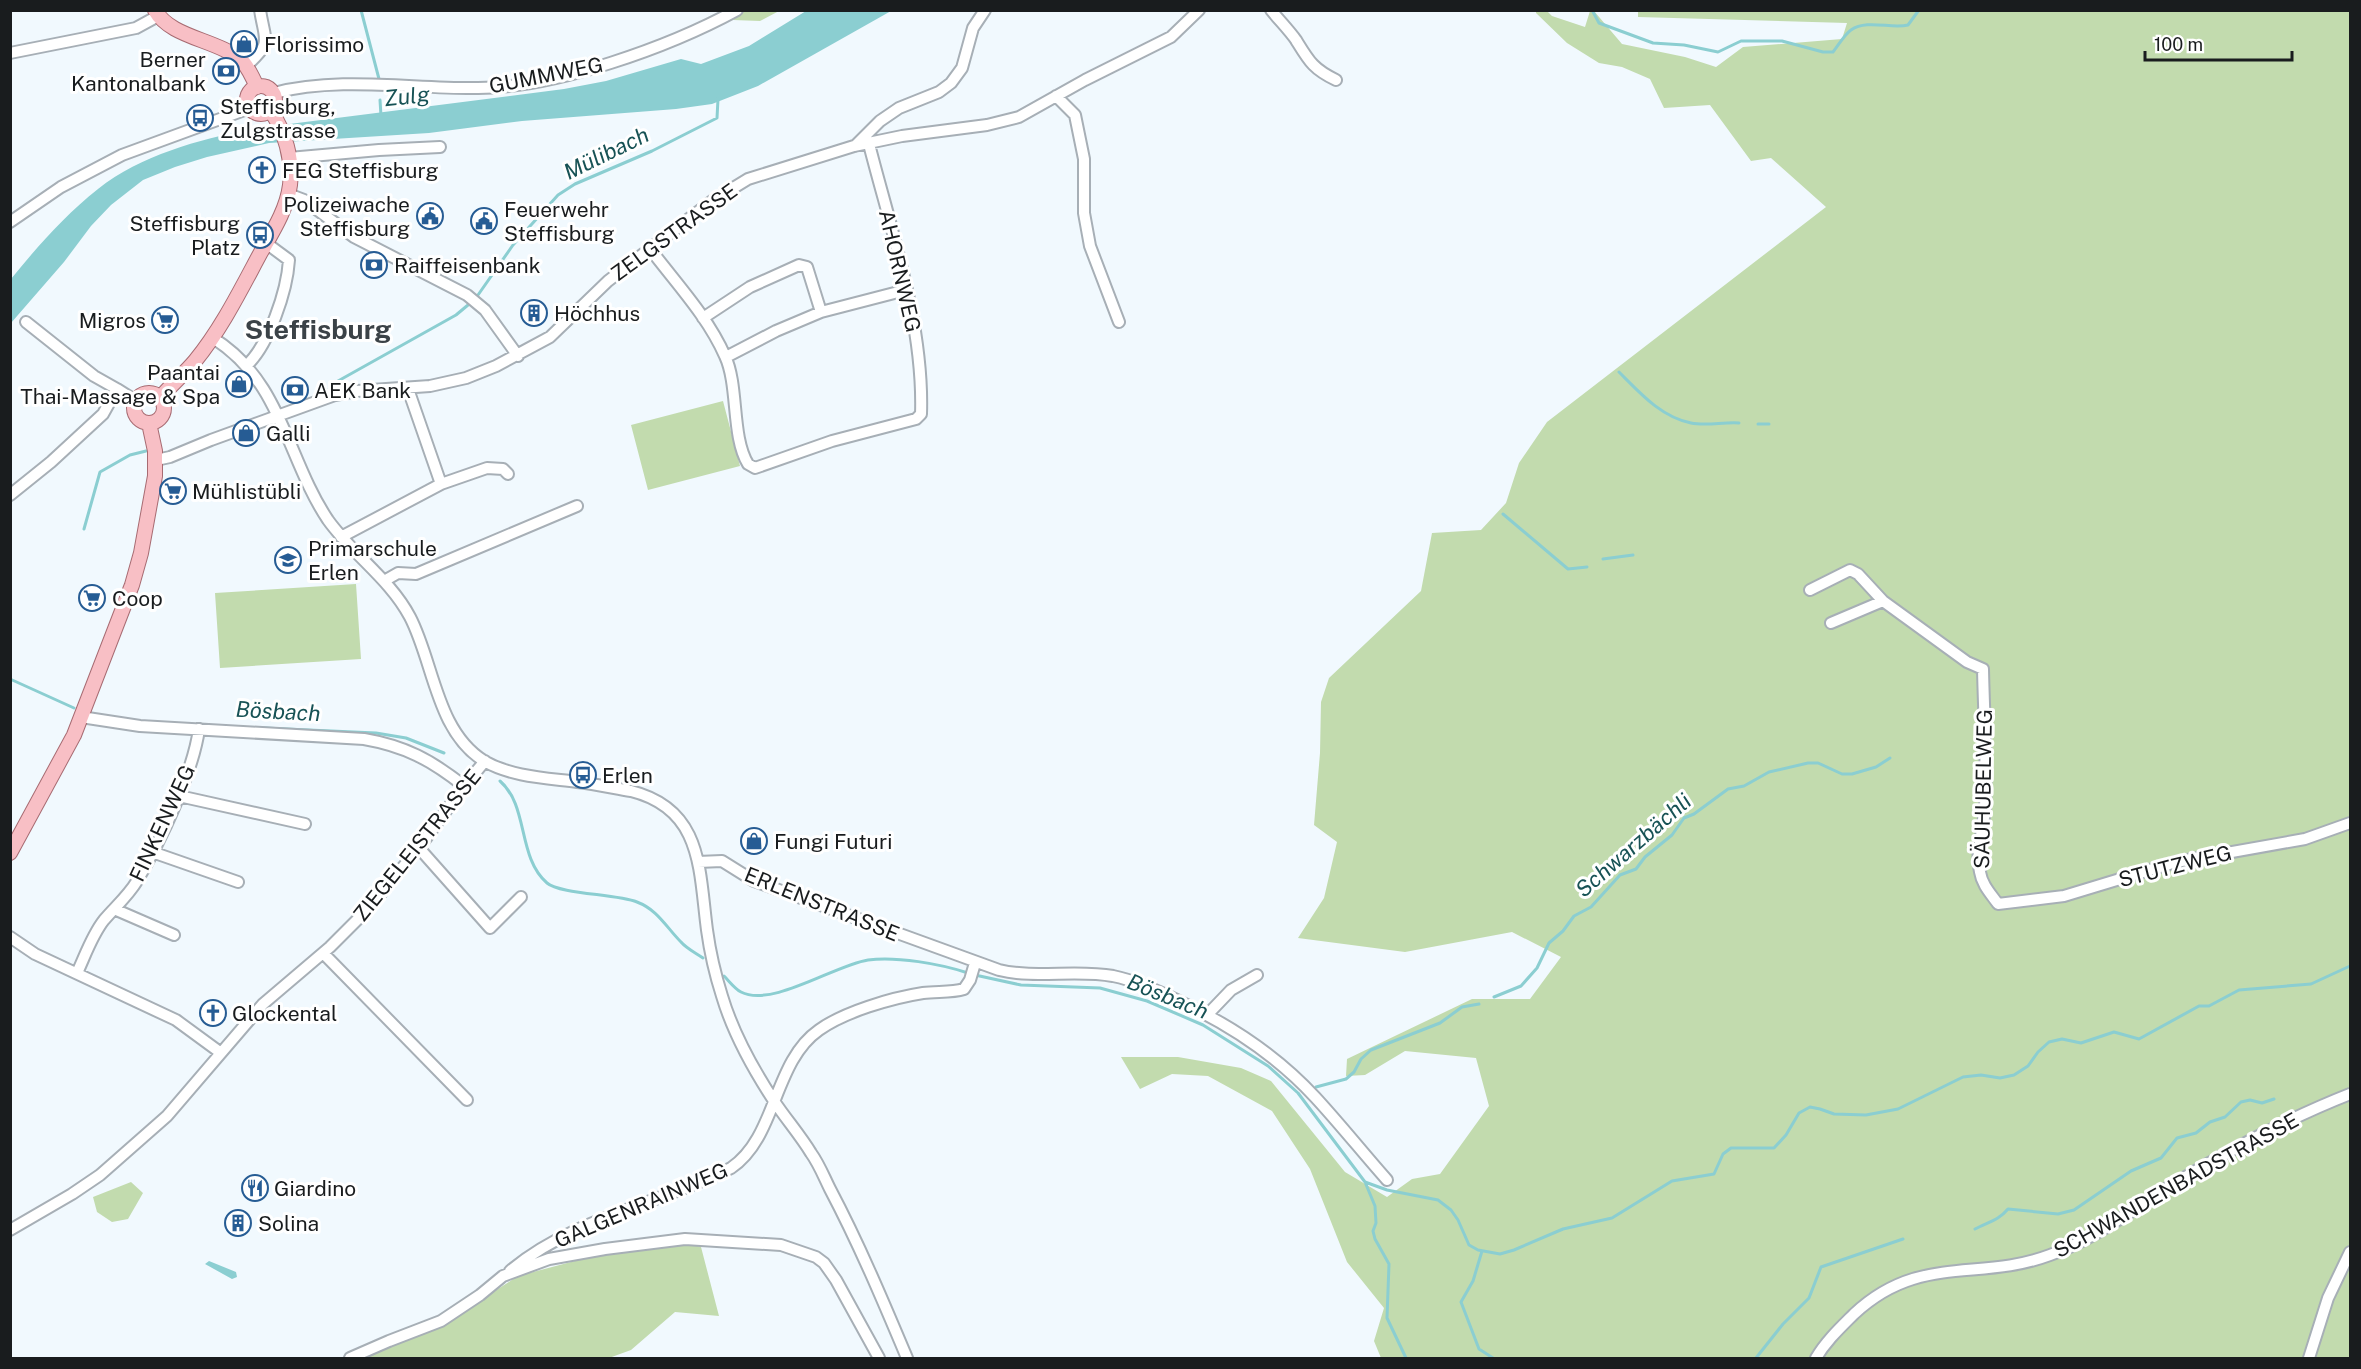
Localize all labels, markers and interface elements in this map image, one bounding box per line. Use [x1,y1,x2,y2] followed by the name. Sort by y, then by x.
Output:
[2145,24,2292,62] scale bar
[229,29,259,59] shop icon: Florissimo
[264,32,364,57] place label: Florissimo
[2154,34,2203,55] text: 100 m
[71,47,206,96] place label: Berner Kantonalbank
[487,52,605,98] street label: GUMMWEG
[211,56,241,86] bank icon: Berner Kantonalbank
[383,81,432,111] water label: Zulg
[220,94,336,143] place label: Steffisburg, Zulgstrasse
[185,103,215,133] bus stop icon: Steffisburg, Zulgstrasse
[559,121,653,185] water label: Mülibach
[247,155,277,185] church icon: FEG Steffisburg
[282,158,439,183] place label: FEG Steffisburg
[606,178,742,286] street label: ZELGSTRASSE
[283,192,410,241] place label: Polizeiwache Steffisburg
[504,197,615,246] place label: Feuerwehr Steffisburg
[415,201,445,231] public building icon: Polizeiwache Steffisburg
[469,206,499,236] public building icon: Feuerwehr Steffisburg
[874,207,926,335] street label: AHORNWEG
[129,211,240,260] place label: Steffisburg Platz
[245,220,275,250] bus stop icon: Steffisburg Platz
[359,250,389,280] bank icon: Raiffeisenbank
[394,253,541,278] place label: Raiffeisenbank
[519,298,549,328] building icon: Höchhus
[554,301,640,326] place label: Höchhus
[150,305,180,335] supermarket icon: Migros
[79,308,146,333] place label: Migros
[244,313,392,345] district label: Steffisburg
[20,360,220,409] place label: Paantai Thai-Massage & Spa
[224,369,254,399] shop icon: Paantai Thai-Massage & Spa
[280,375,310,405] bank icon: AEK Bank
[314,378,411,403] place label: AEK Bank
[231,418,261,448] shop icon: Galli
[266,421,311,446] place label: Galli
[158,476,188,506] supermarket icon: Mühlistübli
[192,479,301,504] place label: Mühlistübli
[308,536,437,585] place label: Primarschule Erlen
[273,545,303,575] school or university icon: Primarschule Erlen
[77,583,107,613] supermarket icon: Coop
[112,586,163,611] place label: Coop
[235,696,321,726] water label: Bösbach
[1969,709,1997,869] street label: SÄUHUBELWEG
[568,760,598,790] bus stop icon: Erlen
[124,761,200,885] street label: FINKENWEG
[602,763,653,788] place label: Erlen
[348,764,486,926] street label: ZIEGELEISTRASSE
[1570,787,1697,902] water label: Schwarzbächli
[739,826,769,856] shop icon: Fungi Futuri
[774,829,892,854] place label: Fungi Futuri
[2116,840,2234,892] street label: STUTZWEG
[741,862,903,946] street label: ERLENSTRASSE
[1124,968,1212,1024] water label: Bösbach
[198,998,228,1028] church icon: Glockental
[232,1001,337,1026] place label: Glockental
[2049,1107,2303,1263] street label: SCHWANDENBADSTRASSE
[551,1157,731,1253] street label: GALGENRAINWEG
[240,1173,270,1203] restaurant icon: Giardino
[274,1176,356,1201] place label: Giardino
[223,1208,253,1238] building icon: Solina
[258,1211,319,1236] place label: Solina

